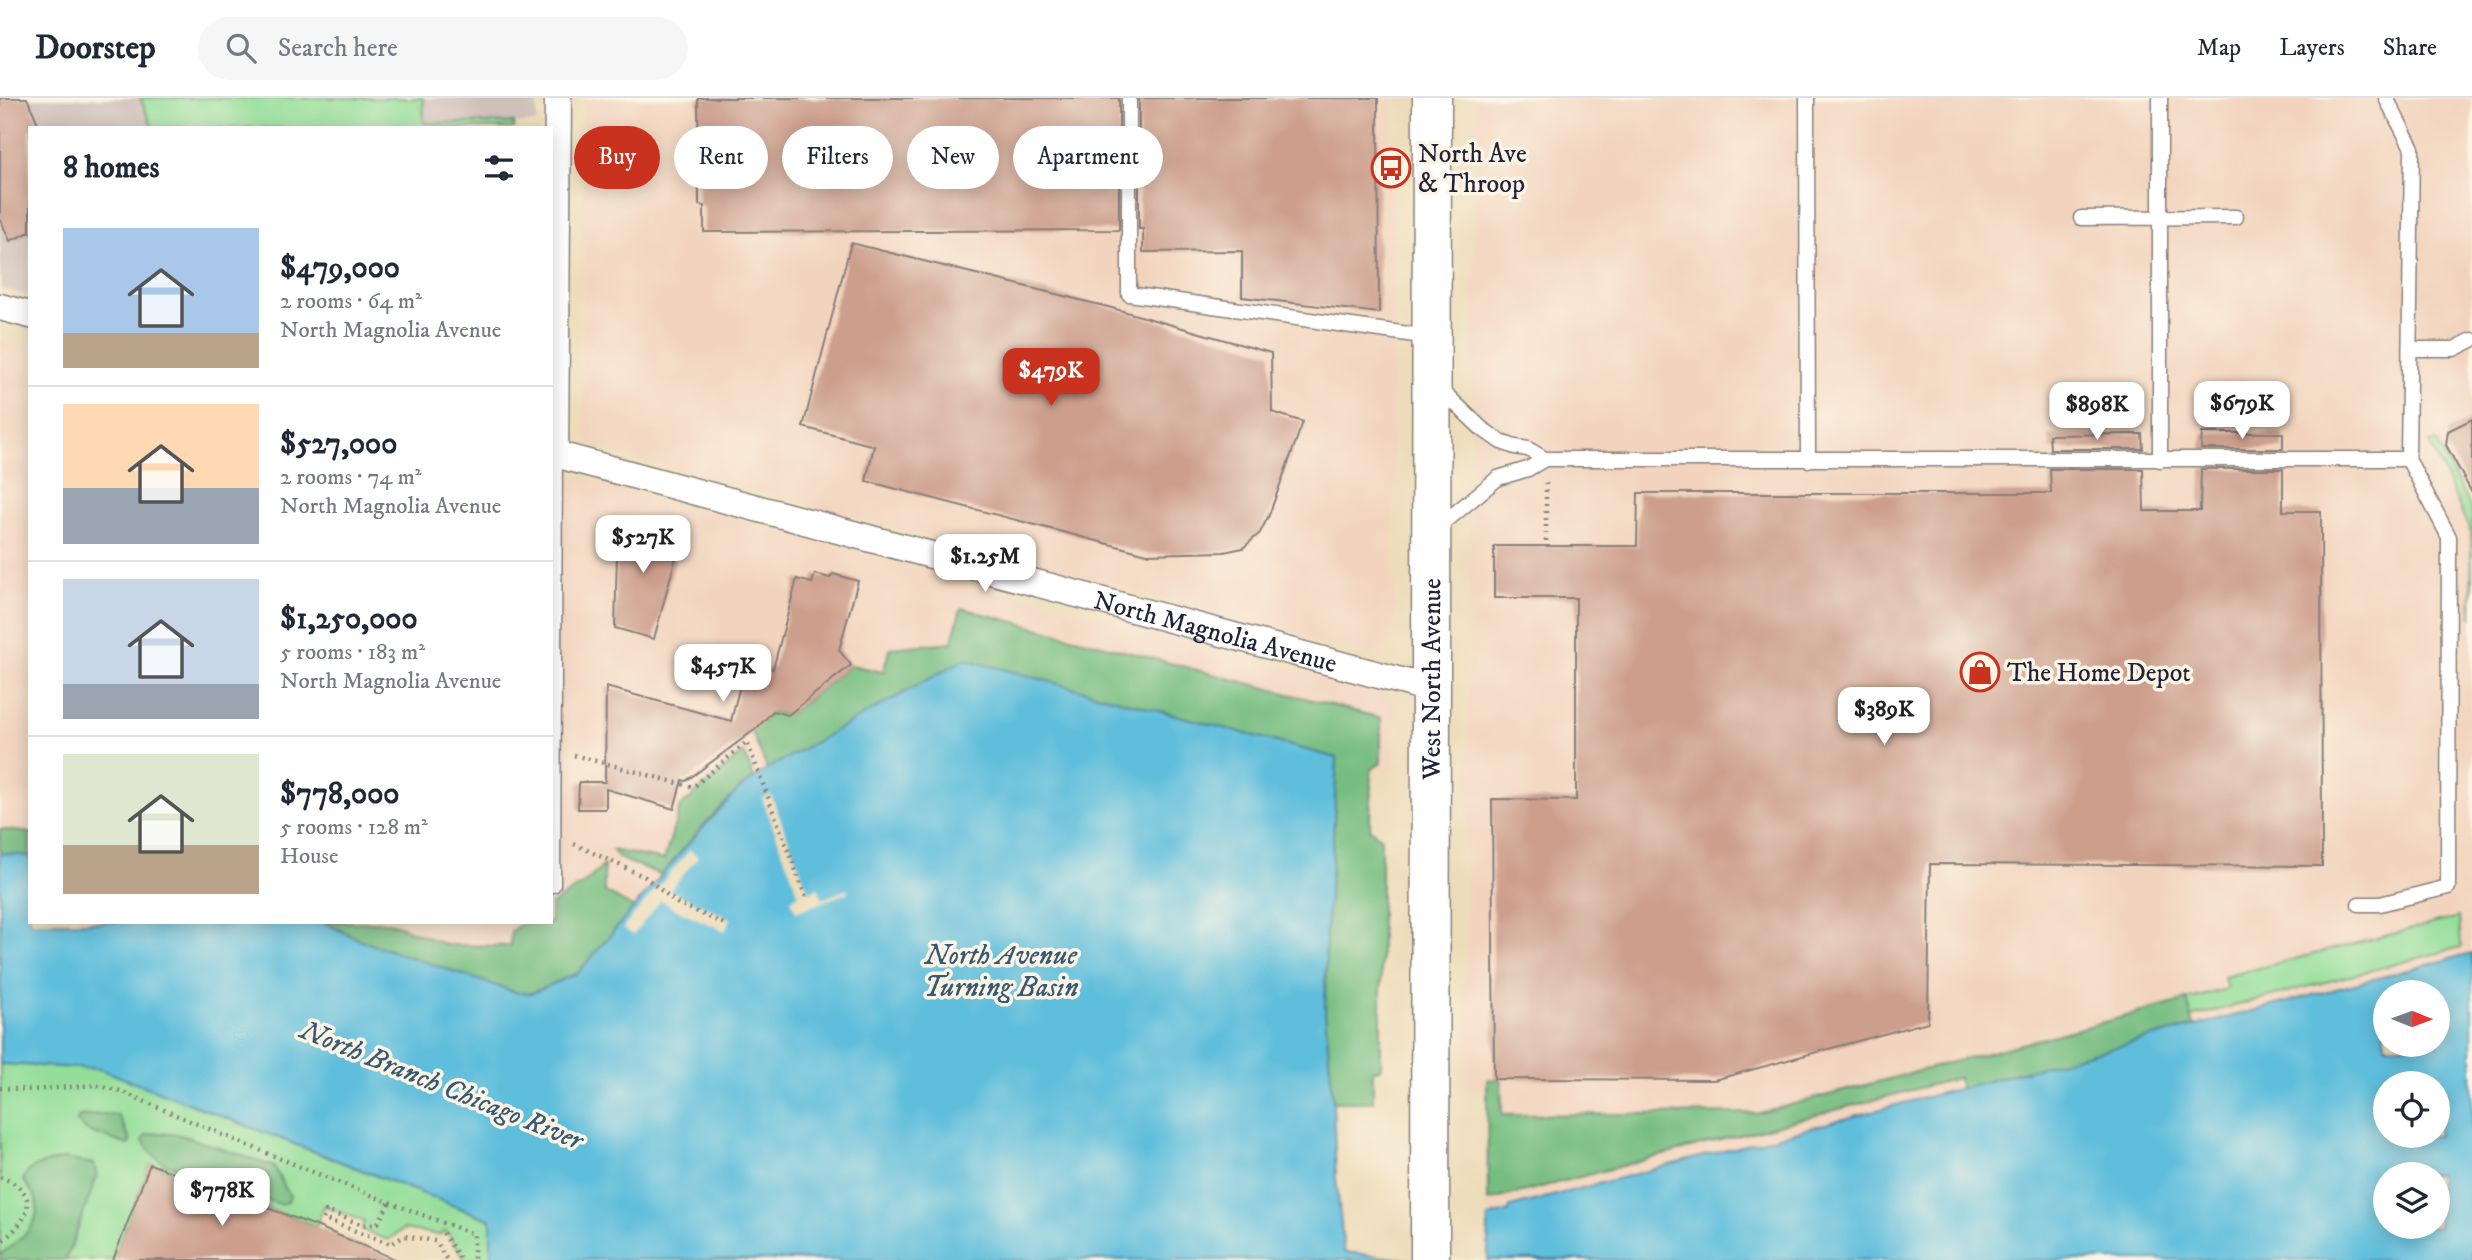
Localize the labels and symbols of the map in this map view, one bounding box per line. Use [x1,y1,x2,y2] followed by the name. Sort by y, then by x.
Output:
[1418,138,1527,201] place label: North Ave & Throop
[1370,147,1412,189] bus stop icon: North Ave & Throop
[1002,348,1100,408] pin: $479K
[2048,382,2146,442] pin: $898K
[2193,382,2291,441] pin: $679K
[594,516,692,575] pin: $527K
[928,534,1042,594] pin: $1.25M
[1416,578,1449,781] street label: West North Avenue
[1090,584,1340,681] street label: North Magnolia Avenue
[674,644,772,704] pin: $457K
[1959,651,2001,693] shop icon: The Home Depot
[2007,657,2191,690] place label: The Home Depot
[1835,688,1933,747] pin: $389K
[923,938,1079,1005] water label: North Avenue Turning Basin
[2373,980,2450,1057] north arrow
[293,1012,590,1159] water label: North Branch Chicago River
[173,1168,271,1228] pin: $778K

